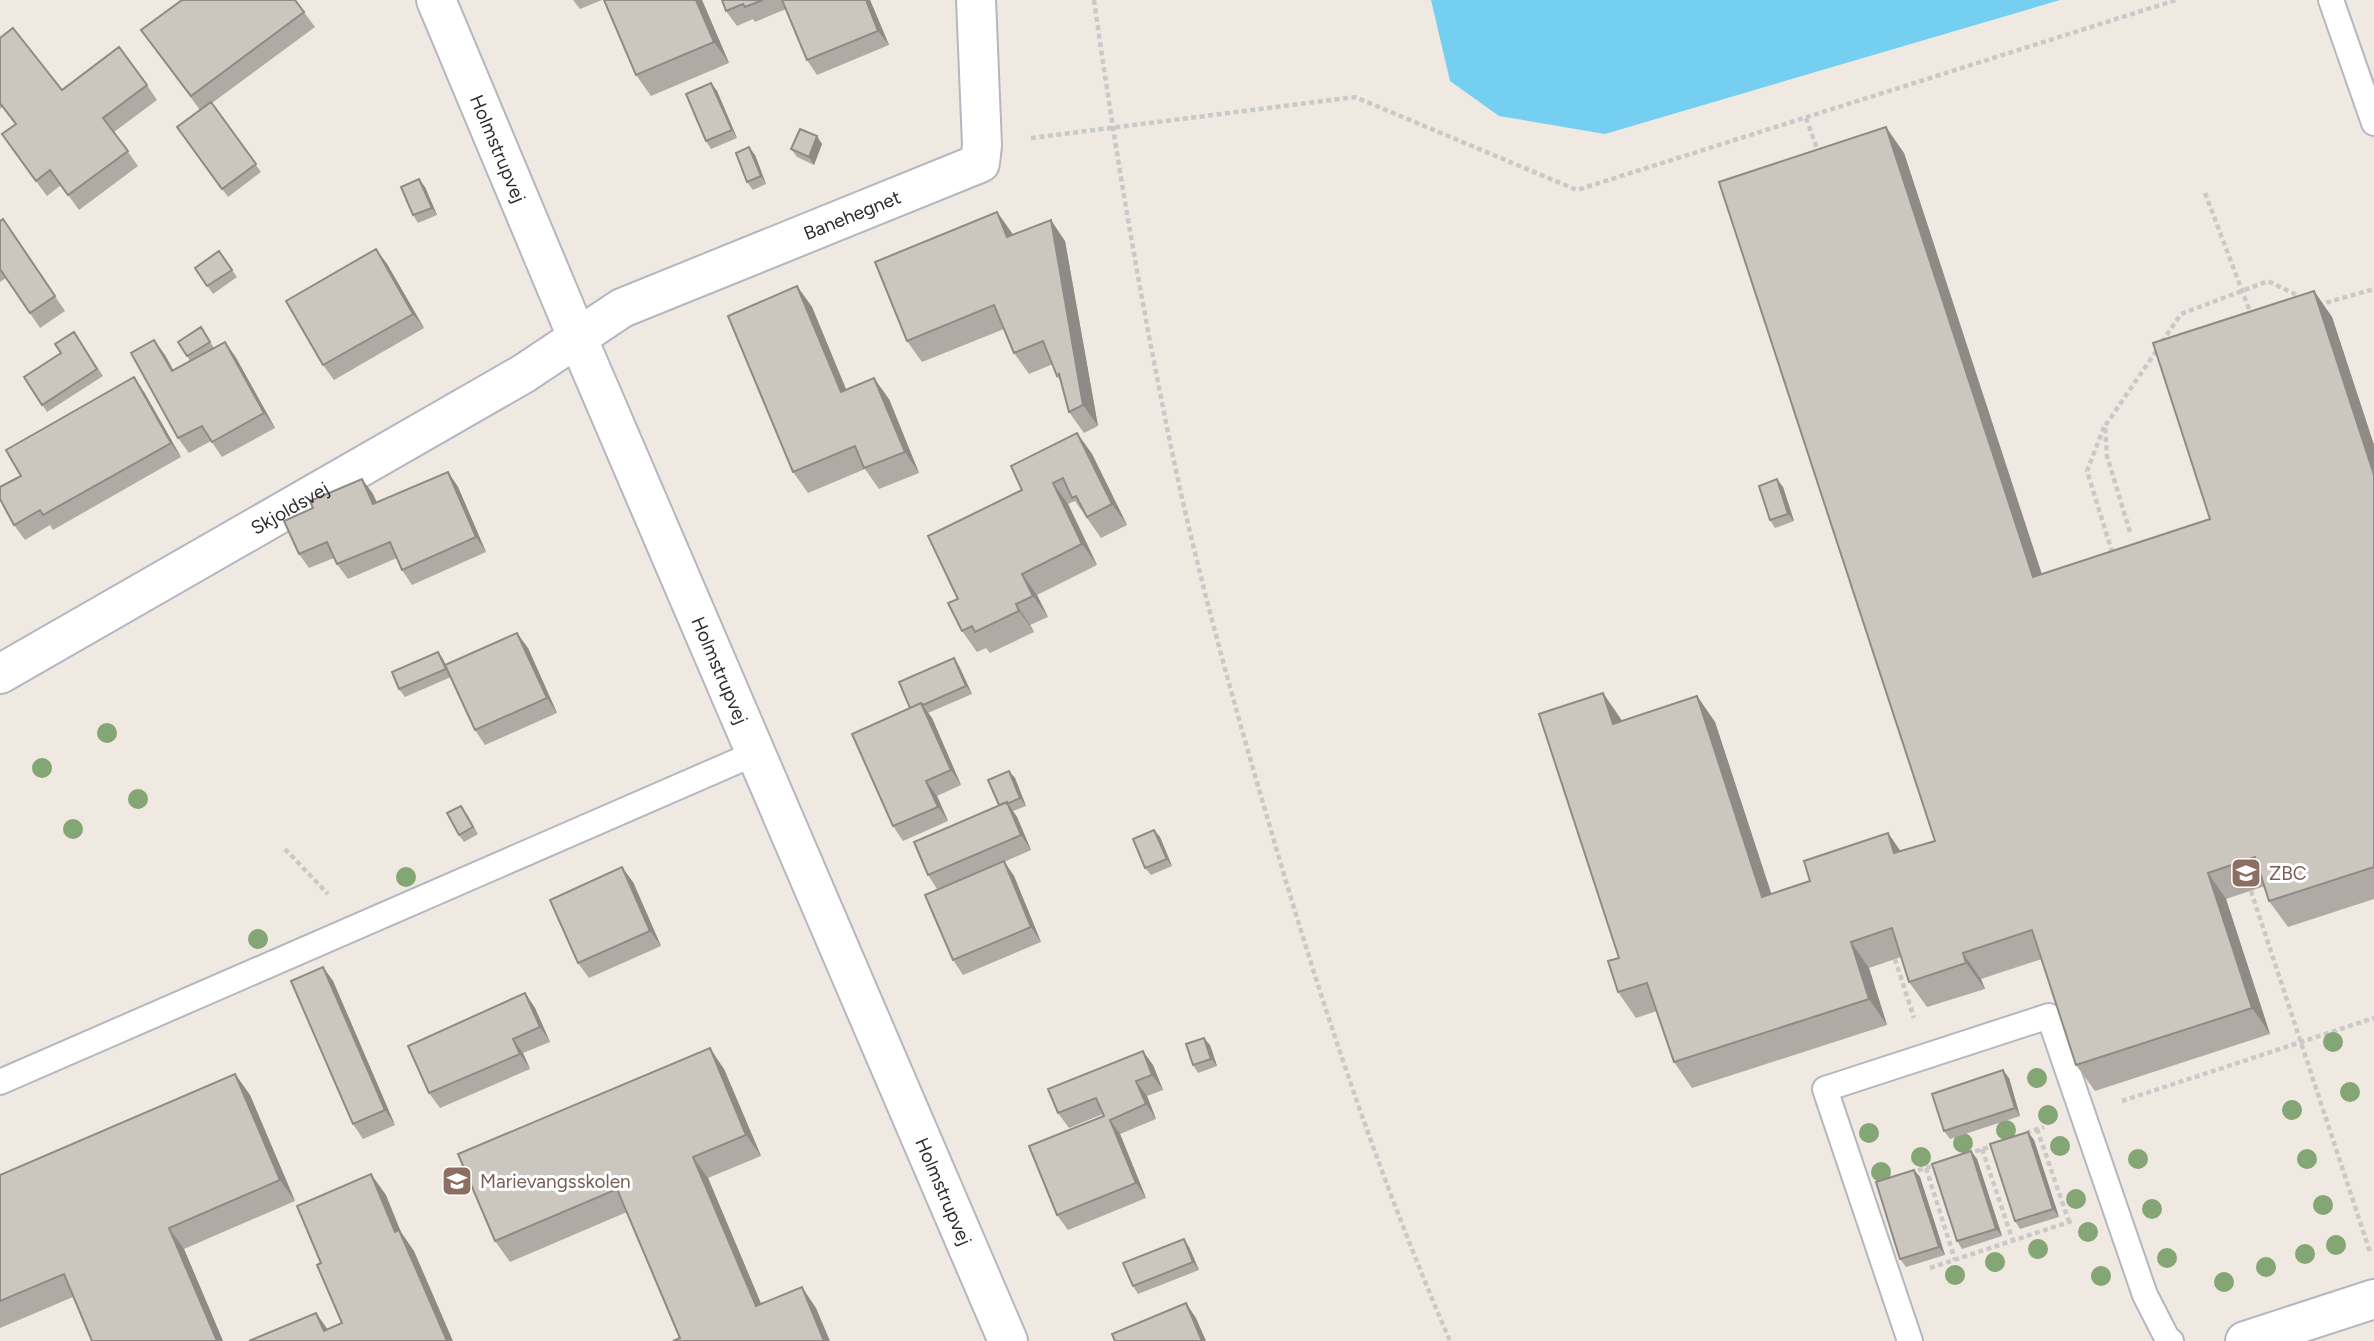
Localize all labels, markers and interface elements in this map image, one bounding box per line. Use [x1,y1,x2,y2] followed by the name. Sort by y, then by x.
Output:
[465,91,531,206] street label: Holmstrupvej
[800,185,904,245] street label: Banehegnet
[247,477,333,540] street label: Skjoldsvej
[686,613,753,728] street label: Holmstrupvej
[2229,856,2263,890] school or university icon: ZBC
[2269,862,2307,885] place label: ZBC
[910,1134,977,1249] street label: Holmstrupvej
[440,1164,474,1198] school or university icon: Marievangsskolen
[480,1170,631,1193] place label: Marievangsskolen

